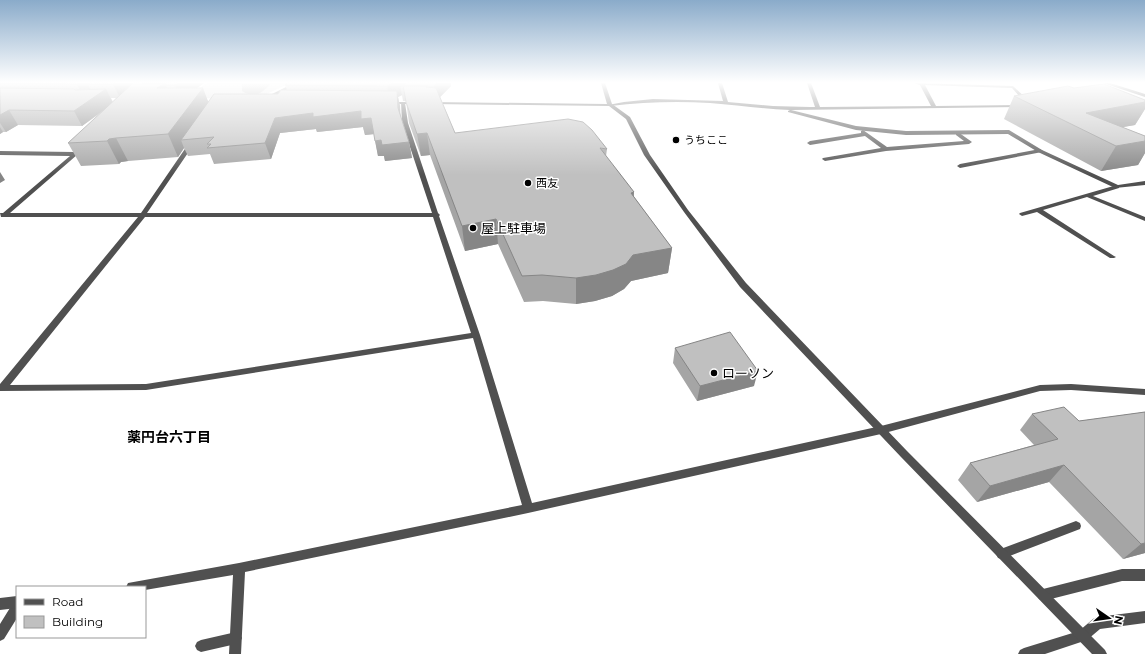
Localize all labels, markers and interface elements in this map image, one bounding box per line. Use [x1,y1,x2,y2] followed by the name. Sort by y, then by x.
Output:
[684,133,728,147] place label: うちここ
[671,135,681,145] marker: うちここ
[536,176,558,190] place label: 西友
[523,178,533,188] marker: 西友
[481,220,546,236] place label: 屋上駐車場
[468,223,478,233] marker: 屋上駐車場
[722,365,774,381] place label: ローソン
[709,368,719,378] marker: ローソン
[127,428,211,446] district label: 薬円台六丁目
[16,586,146,638] legend
[52,594,83,609] text: Road
[1089,598,1129,638] north arrow
[52,614,103,629] text: Building
[1111,614,1127,626] text: N

